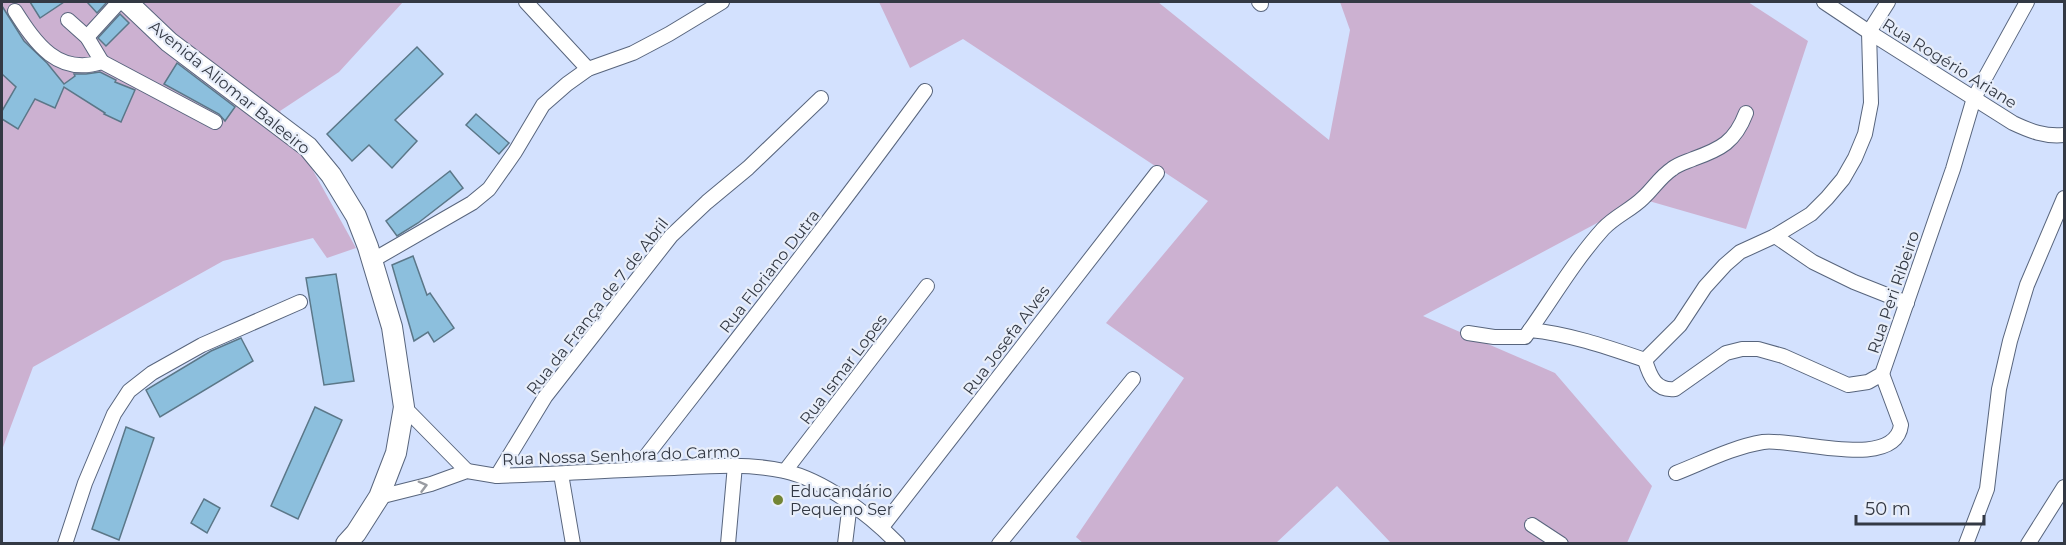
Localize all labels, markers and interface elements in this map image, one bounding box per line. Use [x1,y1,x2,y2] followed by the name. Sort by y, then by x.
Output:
[1879,14,2020,113] street label: Rua Rogério Ariane
[145,17,314,158] street label: Avenida Aliomar Baleeiro
[715,206,823,337] street label: Rua Floriano Dutra
[522,214,672,399] street label: Rua da França de 7 de Abril
[1864,228,1923,356] street label: Rua Peri Ribeiro
[959,282,1054,399] street label: Rua Josefa Alves
[796,310,891,428] street label: Rua Ismar Lopes
[502,442,740,469] street label: Rua Nossa Senhora do Carmo
[417,481,428,493] one-way arrow
[790,482,893,519] place label: Educandário Pequeno Ser
[1856,488,1984,526] scale bar
[771,493,785,507] marker: Educandário Pequeno Ser
[1865,498,1911,520] text: 50 m

